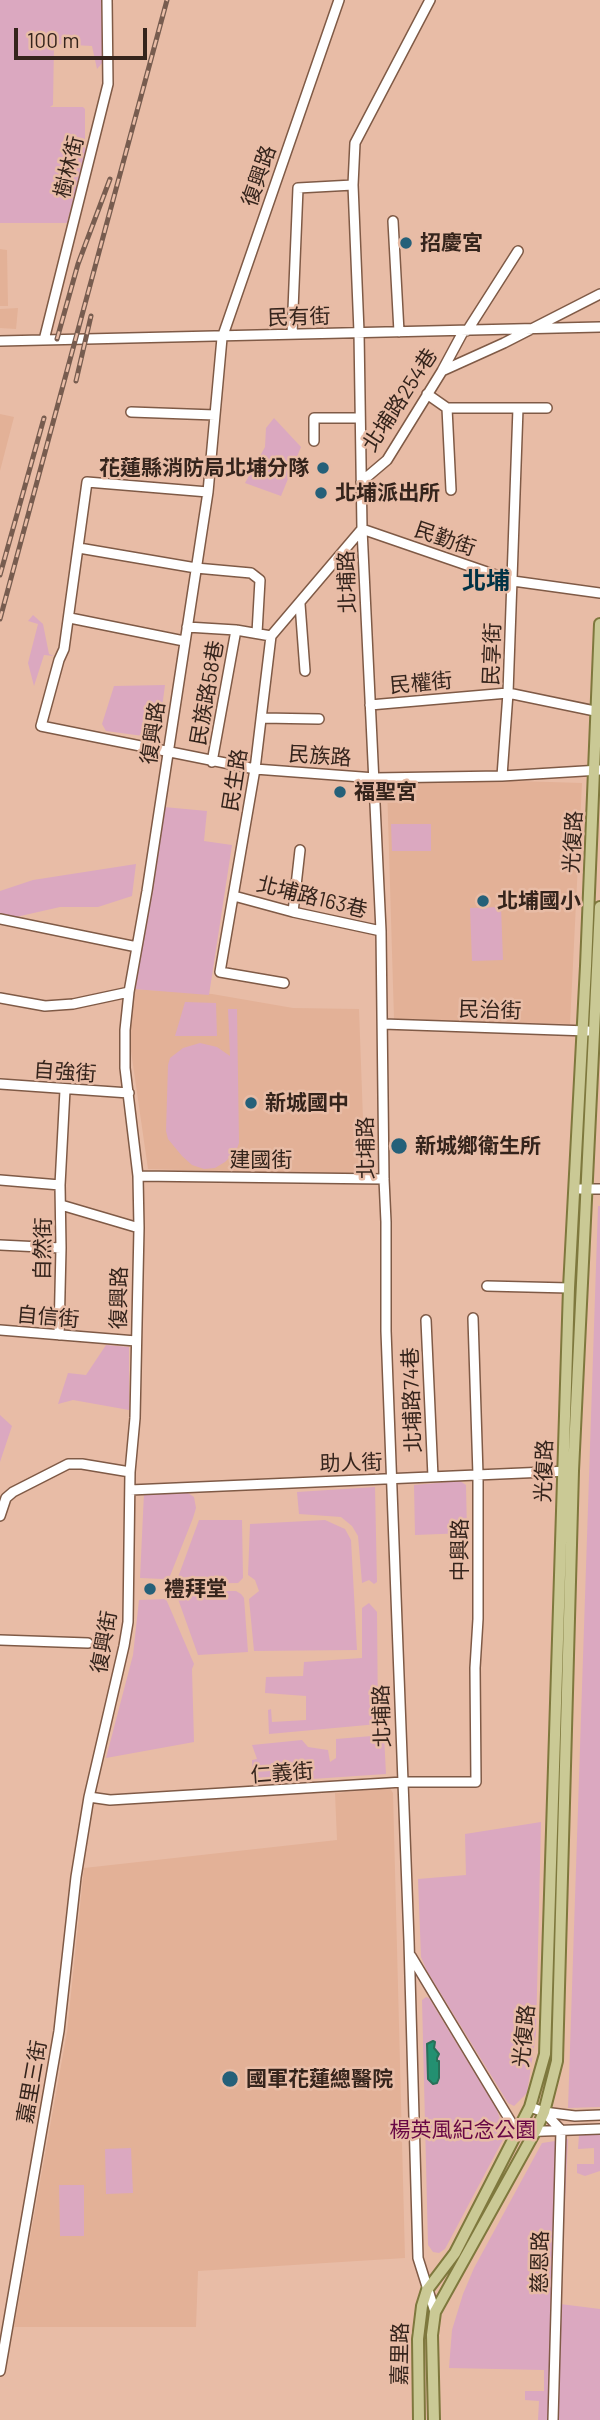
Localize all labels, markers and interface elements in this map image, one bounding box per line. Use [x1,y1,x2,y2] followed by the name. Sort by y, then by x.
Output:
[18,14,150,58] scale bar
[27,27,80,52] text: 100 m
[49,133,89,201] street label: 樹林街
[237,142,281,210] street label: 復興路
[420,230,483,256] place label: 招慶宮
[398,235,414,251] marker: 招慶宮
[267,303,331,331] street label: 民有街
[357,344,443,456] street label: 北埔路254巷
[99,455,309,481] place label: 花蓮縣消防局北埔分隊
[315,460,331,476] marker: 花蓮縣消防局北埔分隊
[335,480,440,506] place label: 北埔派出所
[313,485,329,501] marker: 北埔派出所
[411,517,479,561] street label: 民勤街
[333,550,361,614] street label: 北埔路
[462,567,510,595] district label: 北埔
[478,622,506,686] street label: 民享街
[185,639,229,747] street label: 民族路58巷
[389,668,453,698] street label: 民權街
[136,700,170,766] street label: 復興路
[288,741,352,771] street label: 民族路
[218,747,252,813] street label: 民生路
[354,779,417,805] place label: 福聖宮
[332,784,348,800] marker: 福聖宮
[559,810,587,874] street label: 光復路
[254,871,370,923] street label: 北埔路163巷
[497,888,581,914] place label: 北埔國小
[475,893,491,909] marker: 北埔國小
[458,996,522,1024] street label: 民治街
[33,1057,97,1087] street label: 自強街
[265,1090,349,1116] place label: 新城國中
[243,1095,259,1111] marker: 新城國中
[353,1116,379,1180] street label: 北埔路
[415,1133,541,1159] place label: 新城鄉衛生所
[389,1136,409,1156] marker: 新城鄉衛生所
[230,1147,292,1173] street label: 建國街
[30,1217,56,1281] street label: 自然街
[106,1266,132,1330] street label: 復興路
[16,1302,80,1332] street label: 自信街
[398,1347,426,1453] street label: 北埔路74巷
[530,1439,558,1503] street label: 光復路
[319,1449,383,1477] street label: 助人街
[447,1519,473,1581] street label: 中興路
[164,1576,227,1602] place label: 禮拜堂
[142,1581,158,1597] marker: 禮拜堂
[86,1609,122,1675] street label: 復興街
[368,1684,396,1748] street label: 北埔路
[250,1758,314,1788] street label: 仁義街
[508,2003,540,2069] street label: 光復路
[12,2038,52,2126] street label: 嘉里三街
[246,2066,393,2092] place label: 國軍花蓮總醫院
[220,2069,240,2089] marker: 國軍花蓮總醫院
[390,2117,536,2143] park label: 楊英風紀念公園
[527,2230,553,2294] street label: 慈恩路
[387,2322,413,2386] street label: 嘉里路

